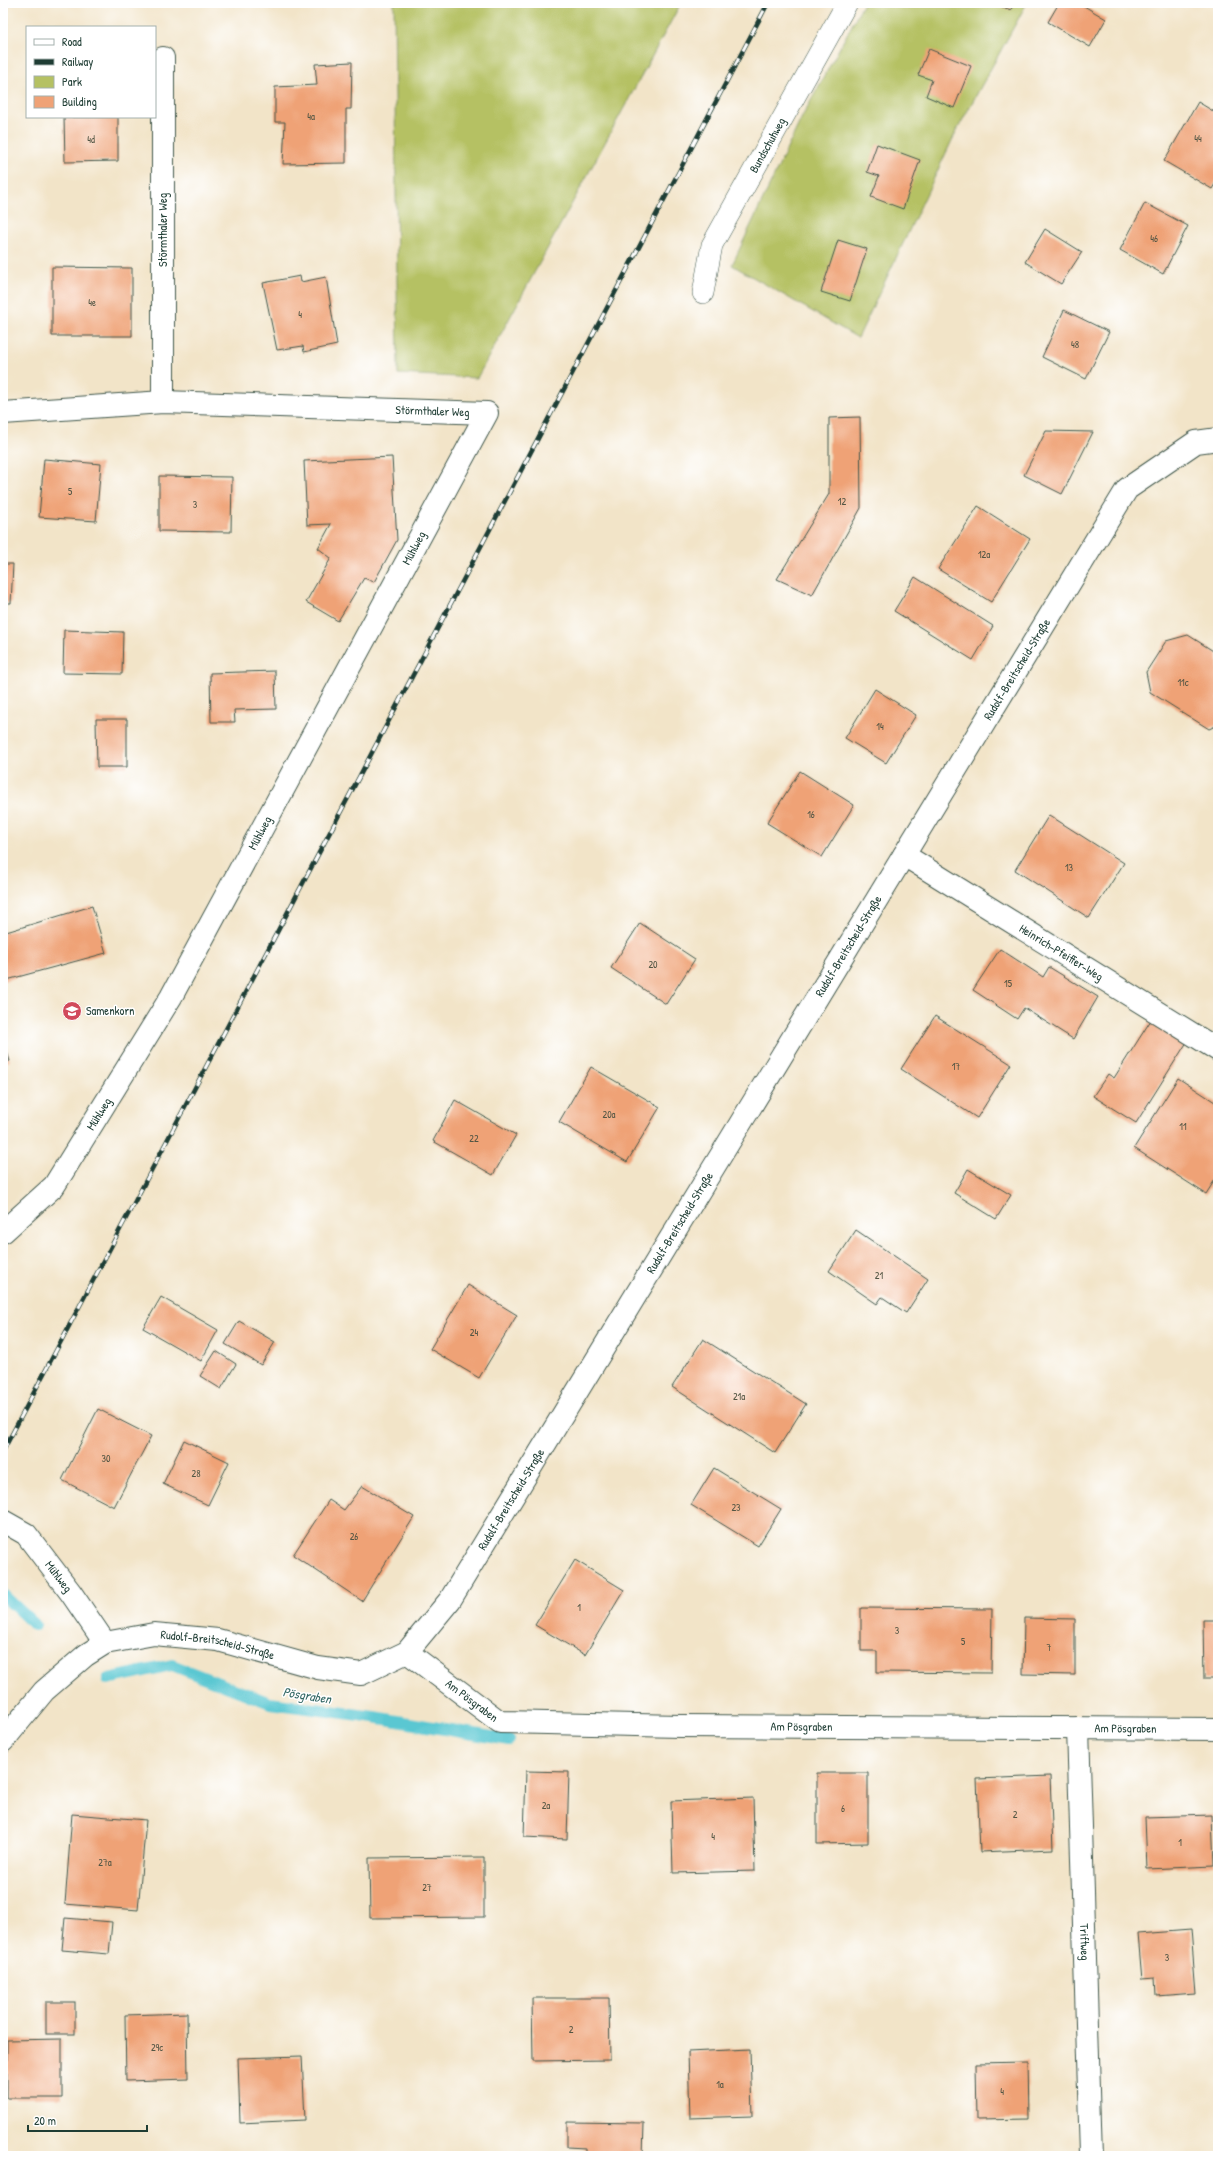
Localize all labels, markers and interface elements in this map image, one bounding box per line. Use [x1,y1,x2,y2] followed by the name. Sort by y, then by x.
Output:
[26,26,156,118] legend
[62,33,82,50] text: Road
[62,53,93,70] text: Railway
[62,73,82,90] text: Park
[62,93,97,110] text: Building
[307,110,315,123] house number: 4a
[745,114,789,176] street label: Bundschuhweg
[1194,132,1202,145] house number: 44
[87,133,95,146] house number: 4d
[154,193,171,267] street label: Störmthaler Weg
[1150,232,1158,245] house number: 46
[88,296,96,309] house number: 4e
[298,308,302,321] house number: 4
[1071,338,1079,351] house number: 48
[395,401,470,420] street label: Störmthaler Weg
[68,485,73,498] house number: 5
[838,495,846,508] house number: 12
[193,498,198,511] house number: 3
[398,528,429,568] street label: Mühlweg
[978,548,990,561] house number: 12a
[979,615,1054,723] street label: Rudolf-Breitscheid-Straße
[1177,676,1189,689] house number: 11c
[876,720,884,733] house number: 14
[807,808,815,821] house number: 16
[244,813,275,853] street label: Mühlweg
[1065,861,1074,874] house number: 13
[811,892,886,1000] street label: Rudolf-Breitscheid-Straße
[1016,920,1107,985] street label: Heinrich-Pfeiffer-Weg
[648,958,658,971] house number: 20
[1004,977,1013,990] house number: 15
[61,1000,83,1022] school or university icon: Samenkorn
[86,1002,134,1019] place label: Samenkorn
[952,1060,960,1073] house number: 17
[82,1094,115,1133] street label: Mühlweg
[602,1108,616,1121] house number: 20a
[1179,1120,1187,1133] house number: 11
[469,1132,479,1145] house number: 22
[642,1168,717,1276] street label: Rudolf-Breitscheid-Straße
[875,1269,884,1282] house number: 21
[470,1326,478,1339] house number: 24
[733,1390,745,1403] house number: 21a
[473,1445,548,1553] street label: Rudolf-Breitscheid-Straße
[102,1452,111,1465] house number: 30
[191,1467,201,1480] house number: 28
[731,1501,741,1514] house number: 23
[350,1530,358,1543] house number: 26
[41,1557,77,1596] street label: Mühlweg
[577,1601,581,1614] house number: 1
[895,1624,900,1637] house number: 3
[160,1626,277,1664] street label: Rudolf-Breitscheid-Straße
[961,1635,966,1648] house number: 5
[1047,1641,1052,1654] house number: 7
[442,1675,502,1726] street label: Am Pösgraben
[281,1682,334,1709] water label: Pösgraben
[771,1718,833,1735] street label: Am Pösgraben
[1095,1719,1157,1737] street label: Am Pösgraben
[542,1799,550,1812] house number: 2a
[841,1802,845,1815] house number: 6
[1013,1808,1018,1821] house number: 2
[711,1830,715,1843] house number: 4
[1178,1836,1182,1849] house number: 1
[98,1856,112,1869] house number: 27a
[422,1881,432,1894] house number: 27
[1076,1923,1094,1961] street label: Triftweg
[1165,1951,1170,1964] house number: 3
[569,2023,574,2036] house number: 2
[151,2041,163,2054] house number: 29c
[716,2078,724,2091] house number: 1a
[1000,2085,1004,2098] house number: 4
[28,2107,147,2133] scale bar
[34,2112,56,2129] text: 20 m

